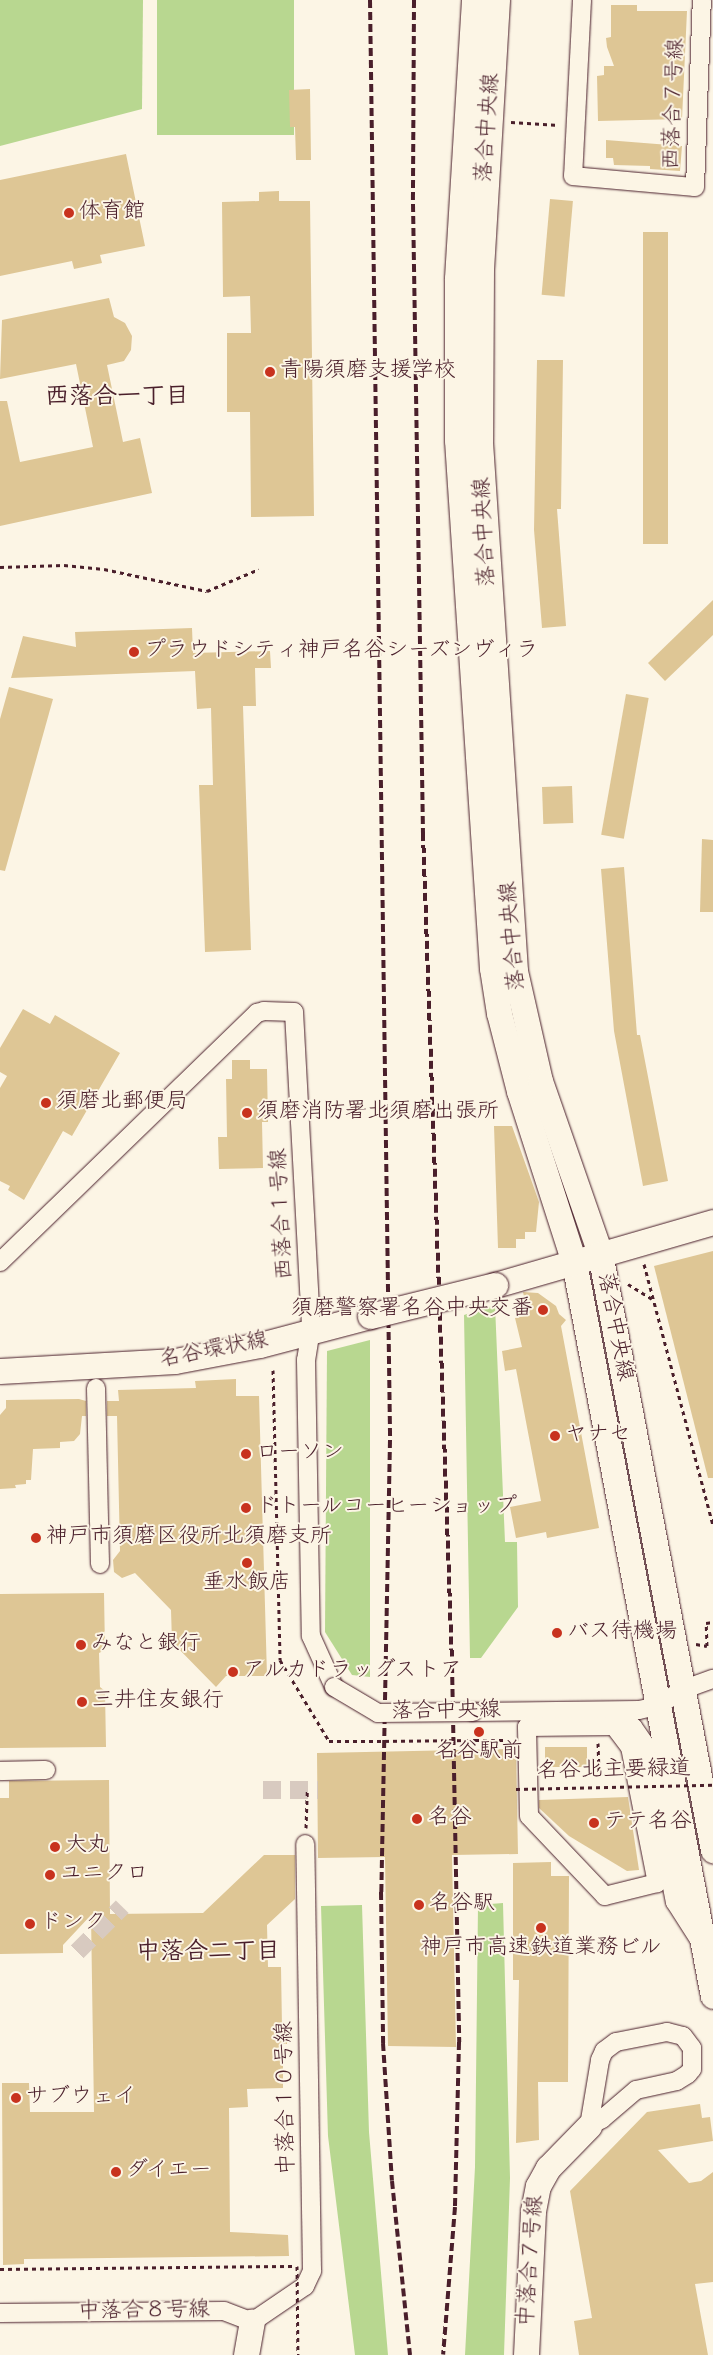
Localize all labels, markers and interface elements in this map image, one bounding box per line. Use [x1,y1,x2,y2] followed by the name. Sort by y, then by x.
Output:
[660,38,690,170] street label: 西落合７号線
[472,72,506,184] street label: 落合中央線
[79,200,145,226] place label: 体育館
[63,207,75,219] marker: 体育館
[280,359,456,385] place label: 青陽須磨支援学校
[264,366,276,378] marker: 青陽須磨支援学校
[45,384,189,412] district label: 西落合一丁目
[470,476,502,588] street label: 落合中央線
[144,639,540,665] place label: プラウドシティ神戸名谷シーズンヴィラ
[128,646,140,658] marker: プラウドシティ神戸名谷シーズンヴィラ
[496,880,532,992] street label: 落合中央線
[56,1090,188,1116] place label: 須磨北郵便局
[40,1097,52,1109] marker: 須磨北郵便局
[257,1100,499,1126] place label: 須磨消防署北須磨出張所
[241,1107,253,1119] marker: 須磨消防署北須磨出張所
[266,1147,300,1281] street label: 西落合１号線
[591,1270,637,1384] street label: 落合中央線
[291,1297,533,1323] place label: 須磨警察署名谷中央交番
[537,1304,549,1316] marker: 須磨警察署名谷中央交番
[157,1328,271,1374] street label: 名谷環状線
[565,1423,631,1449] place label: ヤナセ
[549,1430,561,1442] marker: ヤナセ
[256,1441,344,1467] place label: ローソン
[240,1448,252,1460] marker: ローソン
[256,1495,519,1521] place label: ドトールコーヒーショップ
[240,1502,252,1514] marker: ドトールコーヒーショップ
[46,1525,332,1551] place label: 神戸市須磨区役所北須磨支所
[30,1532,42,1544] marker: 神戸市須磨区役所北須磨支所
[241,1557,253,1569] marker: 垂水飯店
[203,1571,291,1597] place label: 垂水飯店
[567,1620,677,1646] place label: バス待機場
[551,1627,563,1639] marker: バス待機場
[91,1632,201,1658] place label: みなと銀行
[75,1639,87,1651] marker: みなと銀行
[243,1659,463,1685] place label: アルカドラッグストア
[227,1666,239,1678] marker: アルカドラッグストア
[92,1689,224,1715] place label: 三井住友銀行
[76,1696,88,1708] marker: 三井住友銀行
[391,1698,501,1726] street label: 落合中央線
[473,1726,485,1738] marker: 名谷駅前
[435,1740,523,1766] place label: 名谷駅前
[537,1756,691,1786] street label: 名谷北主要緑道
[428,1806,472,1832] place label: 名谷
[604,1810,692,1836] place label: テテ名谷
[410,1812,424,1826] marker: 名谷
[588,1817,600,1829] marker: テテ名谷
[65,1834,109,1860] place label: 大丸
[49,1841,61,1853] marker: 大丸
[60,1862,148,1888] place label: ユニクロ
[44,1869,56,1881] marker: ユニクロ
[429,1892,495,1918] place label: 名谷駅
[413,1899,425,1911] marker: 名谷駅
[40,1911,106,1937] place label: ドンク
[24,1918,36,1930] marker: ドンク
[535,1922,547,1934] marker: 神戸市高速鉄道業務ビル
[420,1936,662,1962] place label: 神戸市高速鉄道業務ビル
[136,1939,280,1967] district label: 中落合二丁目
[272,2021,302,2175] street label: 中落合１０号線
[26,2085,136,2111] place label: サブウェイ
[10,2092,22,2104] marker: サブウェイ
[126,2159,214,2185] place label: ダイエー
[110,2166,122,2178] marker: ダイエー
[514,2194,550,2328] street label: 中落合７号線
[78,2298,210,2326] street label: 中落合８号線

